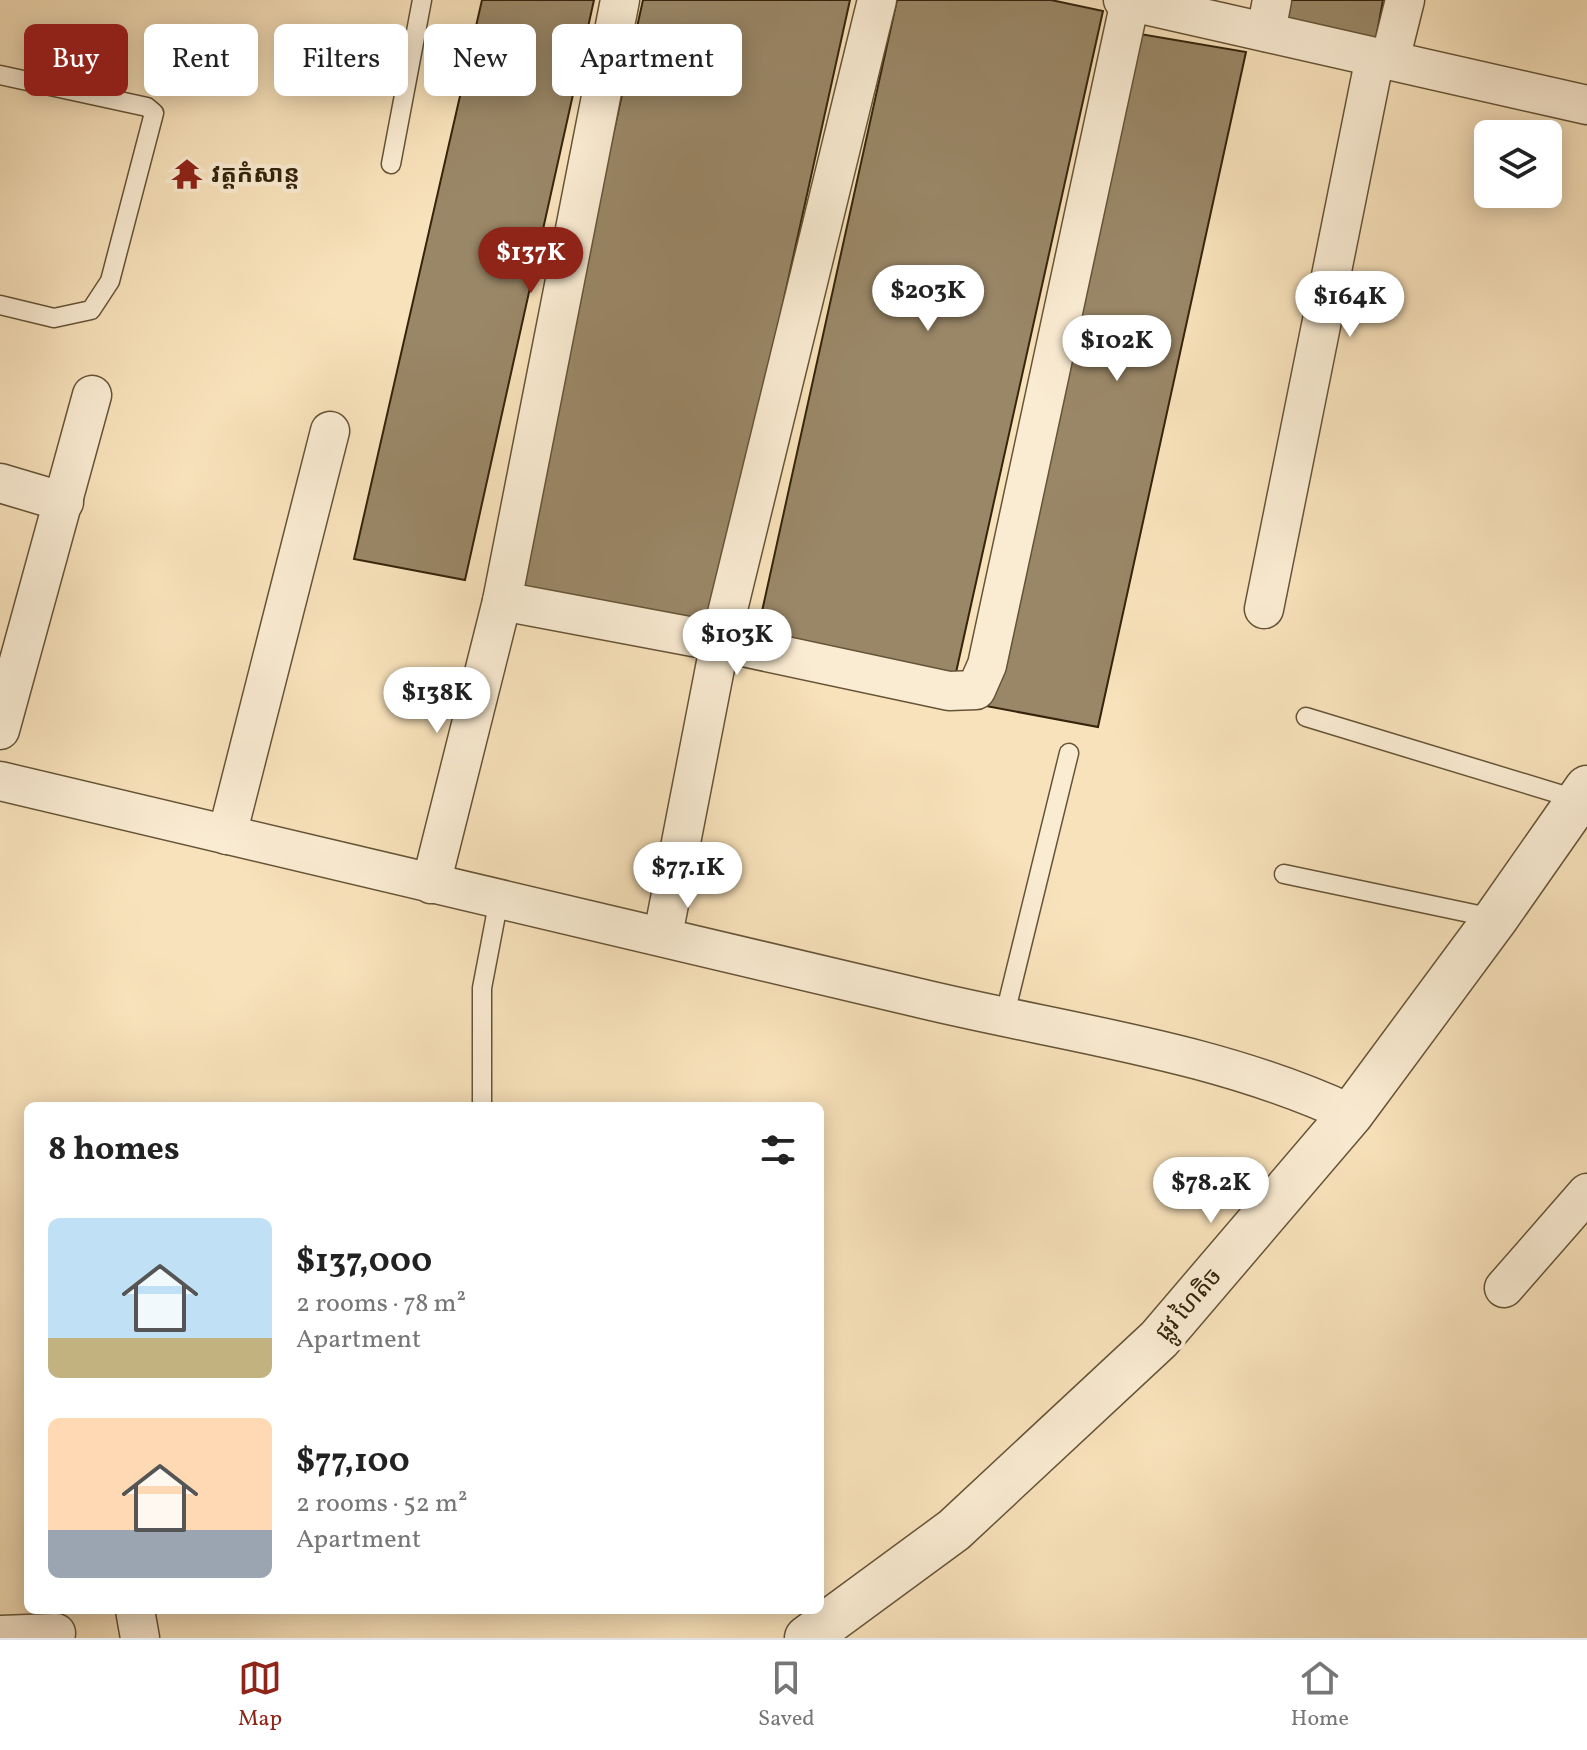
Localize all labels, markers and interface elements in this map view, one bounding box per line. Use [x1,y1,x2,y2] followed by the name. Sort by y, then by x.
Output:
[24,24,128,96] chip: Buy
[144,24,258,96] chip: Rent
[274,24,408,96] chip: Filters
[424,24,536,96] chip: New
[552,24,742,96] chip: Apartment
[1474,120,1562,208] map controls
[1474,120,1562,208] button: layers
[170,157,204,191] temple icon: វត្តកំសាន្ត
[211,159,300,193] place label: វត្តកំសាន្ត
[475,227,587,295] pin: $137K
[496,235,566,271] text: $137K
[872,265,984,333] pin: $203K
[1294,271,1406,339] pin: $164K
[890,273,966,309] text: $203K
[1313,279,1387,315] text: $164K
[1061,315,1173,383] pin: $102K
[1080,323,1154,359] text: $102K
[681,609,793,677] pin: $103K
[701,617,773,653] text: $103K
[381,667,493,735] pin: $138K
[401,675,473,711] text: $138K
[623,842,753,910] pin: $77.1K
[651,850,725,886] text: $77.1K
[48,1127,180,1174] text: 8 homes
[756,1128,800,1172] icon: filters
[1146,1157,1276,1225] pin: $78.2K
[1171,1165,1251,1201] text: $78.2K
[296,1239,432,1286] text: $137,000
[112,1250,208,1346] icon: home
[1148,1261,1233,1351] street label: ផ្លូវ ហៃតិច
[296,1286,466,1322] text: 2 rooms · 78 m²
[296,1322,421,1358] text: Apartment
[296,1439,410,1486] text: $77,100
[112,1450,208,1546] icon: home
[296,1486,468,1522] text: 2 rooms · 52 m²
[296,1522,421,1558] text: Apartment
[238,1656,282,1735] tab: Map
[758,1656,815,1735] tab: Saved
[1291,1656,1349,1735] tab: Home

